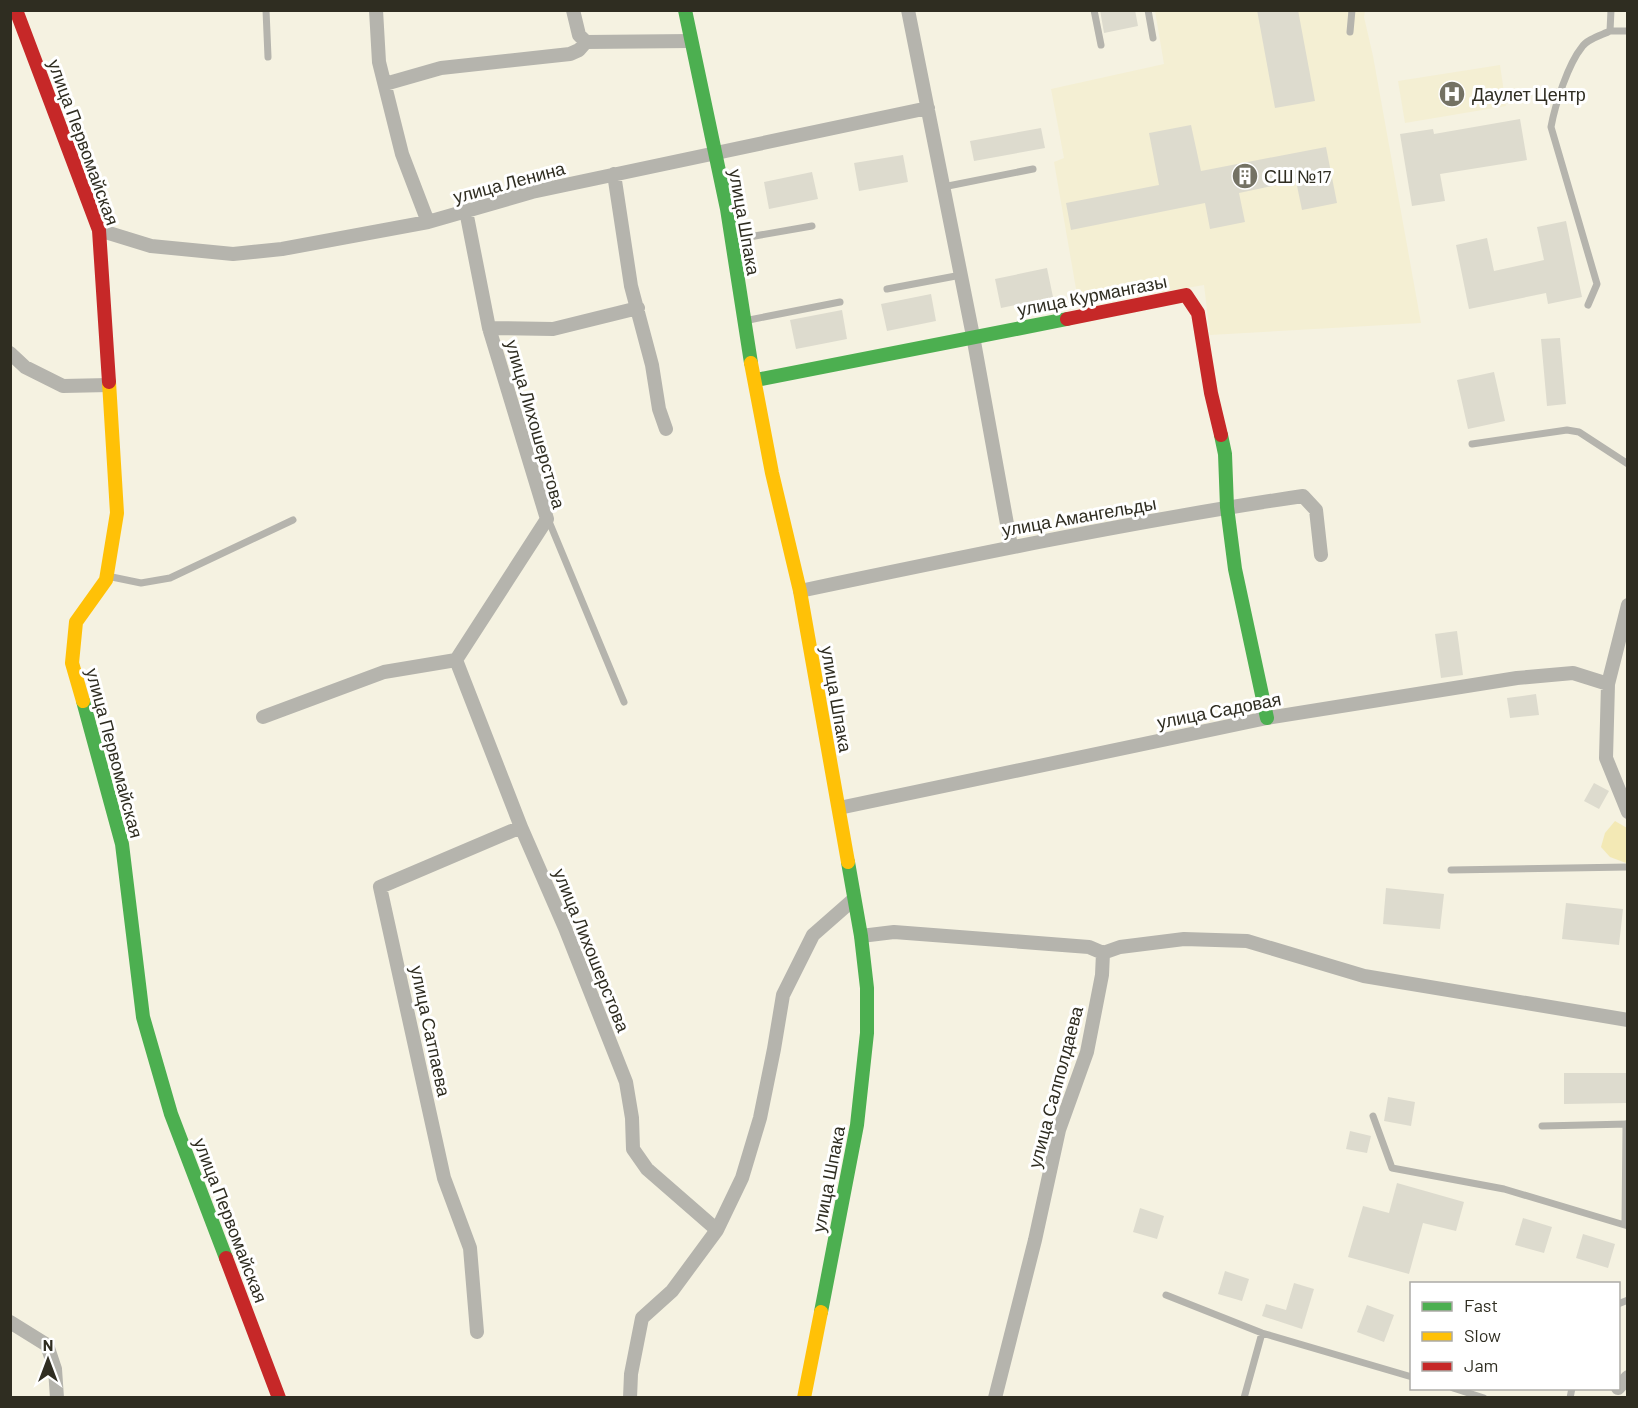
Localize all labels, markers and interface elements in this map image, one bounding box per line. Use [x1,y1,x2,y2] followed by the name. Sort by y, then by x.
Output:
[44,56,124,228] street label: улица Первомайская
[1437,79,1467,109] hospital icon: Даулет Центр
[1472,83,1586,105] place label: Даулет Центр
[451,156,568,207] street label: улица Ленина
[1230,161,1260,191] building icon: СШ №17
[1264,165,1332,187] place label: СШ №17
[725,167,765,278] street label: улица Шпака
[1015,270,1169,320] street label: улица Курмангазы
[501,337,571,512] street label: улица Лихошерстова
[1000,492,1158,540] street label: улица Амангельды
[817,644,857,755] street label: улица Шпака
[82,666,148,840] street label: улица Первомайская
[1155,687,1283,733] street label: улица Садовая
[549,865,635,1036] street label: улица Лихошерстова
[406,964,456,1099] street label: улица Сатпаева
[1023,1003,1087,1170] street label: улица Салполдаева
[807,1123,849,1234] street label: улица Шпака
[189,1134,273,1306] street label: улица Первомайская
[1410,1282,1620,1390] legend
[1464,1294,1498,1316] text: Fast
[1464,1324,1501,1346] text: Slow
[18,1330,78,1390] north arrow
[43,1335,53,1354] text: N
[1464,1354,1498,1376] text: Jam

